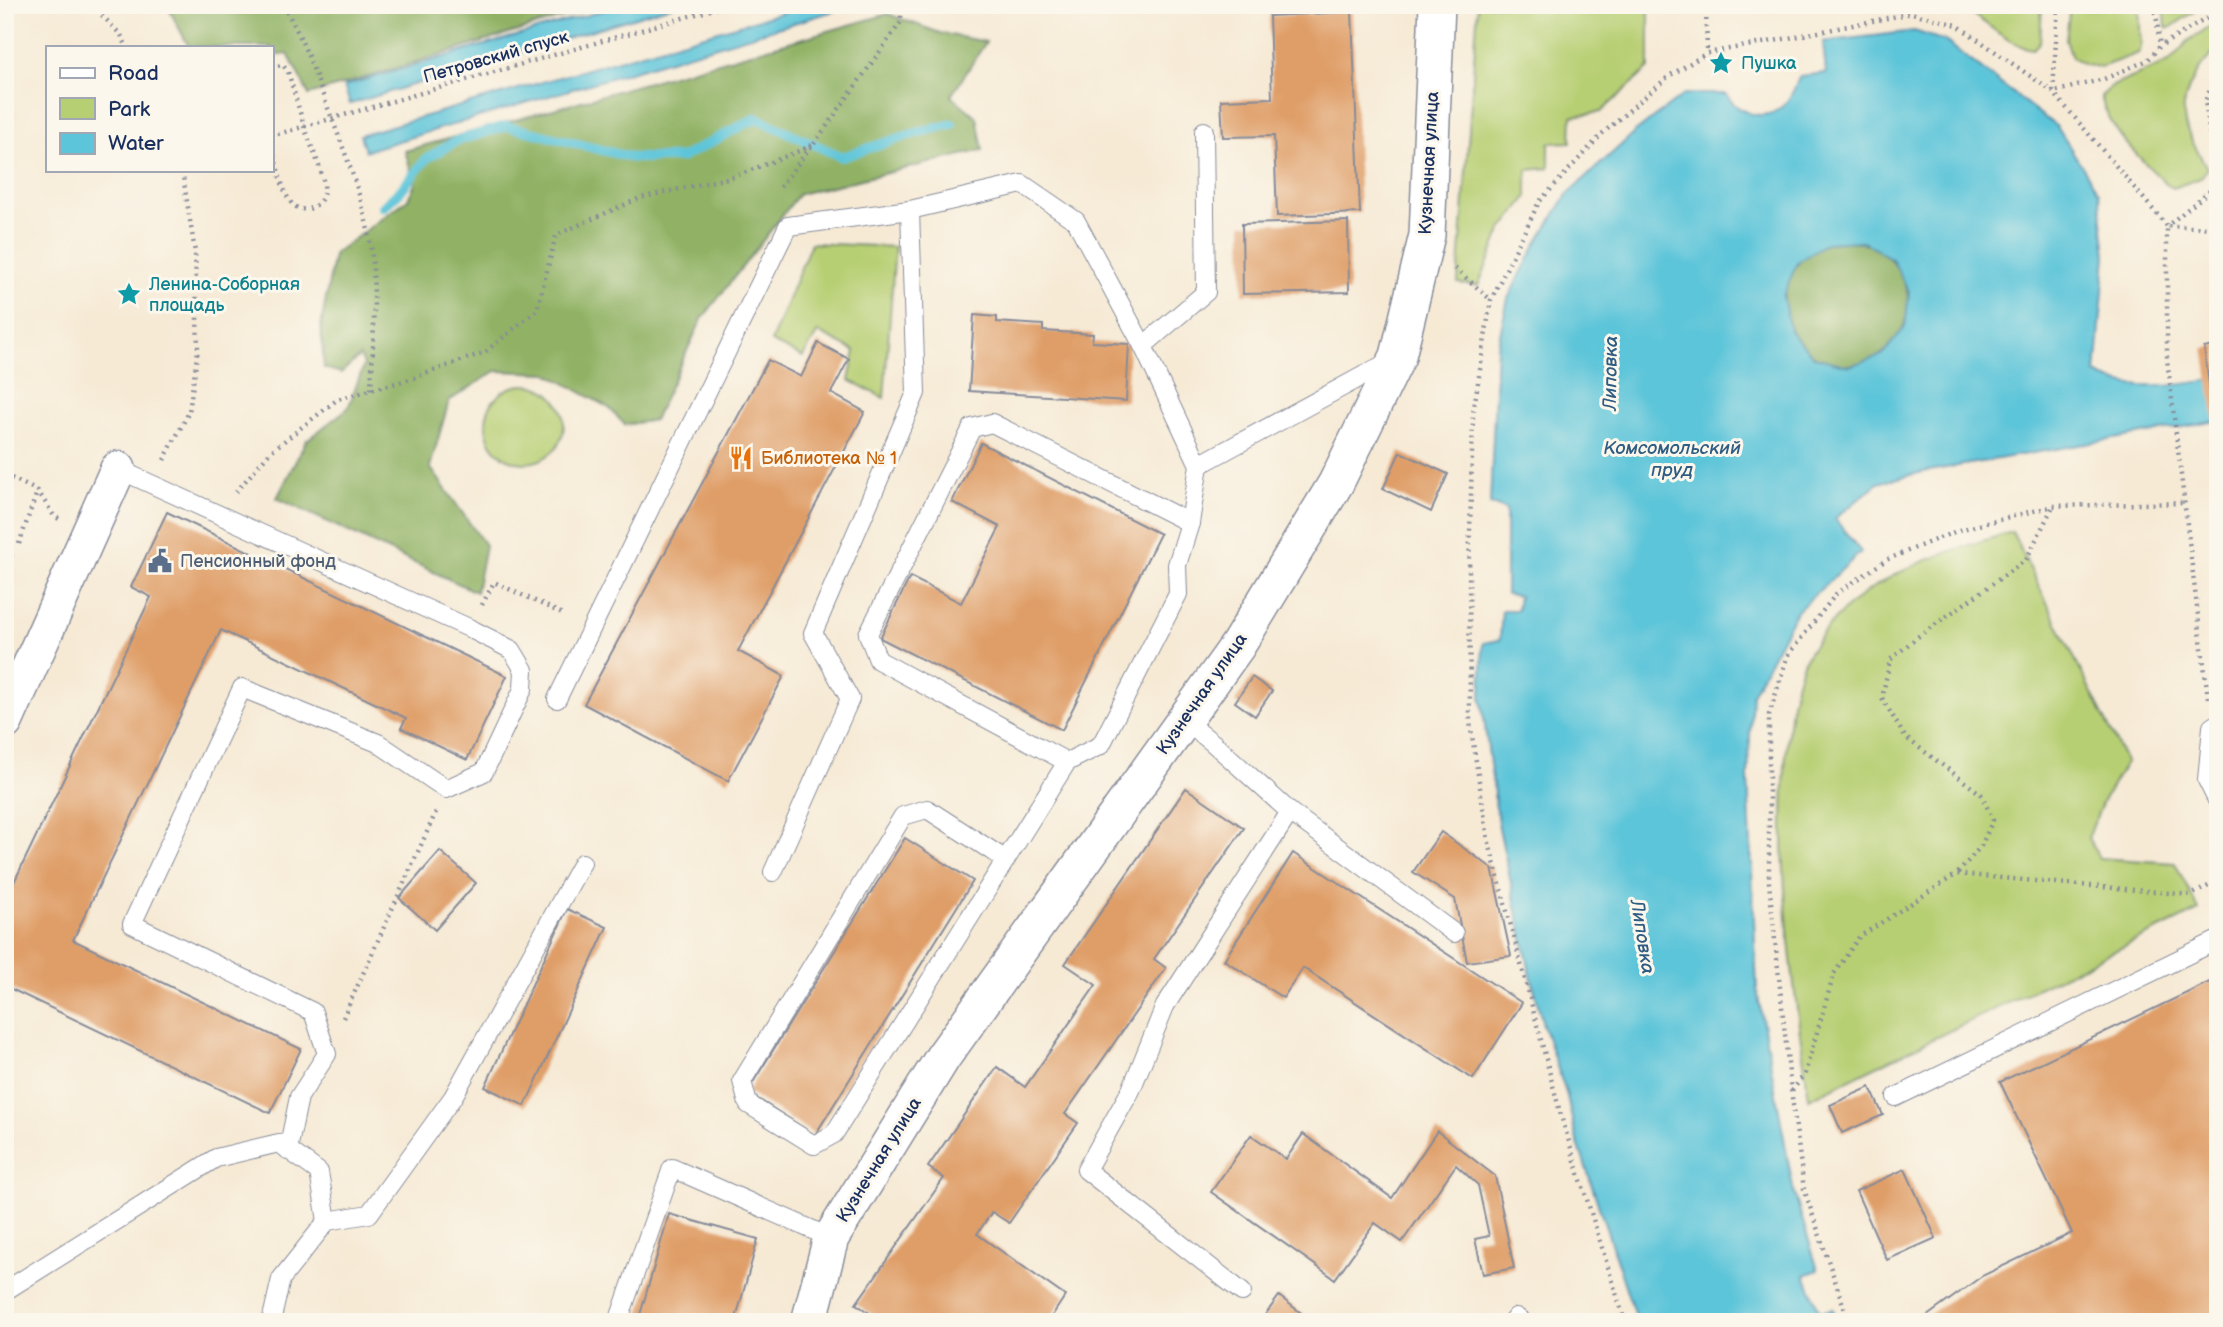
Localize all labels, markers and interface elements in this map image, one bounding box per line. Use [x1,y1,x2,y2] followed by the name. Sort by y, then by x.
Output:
[421,26,572,88] street label: Петровский спуск
[46,46,273,172] legend
[1707,49,1735,77] place icon: Пушка
[1741,53,1797,74] place label: Пушка
[108,61,159,86] text: Road
[1415,90,1443,235] street label: Кузнечная улица
[108,97,151,122] text: Park
[108,131,164,156] text: Water
[148,274,300,316] place label: Ленина-Соборная площадь
[115,280,143,308] place icon: Ленина-Соборная площадь
[1599,335,1623,412] water label: Липовка
[1603,437,1741,482] water label: Комсомольский пруд
[727,444,755,472] restaurant icon: Библиотека № 1
[761,448,897,469] place label: Библиотека № 1
[146,547,174,575] public building icon: Пенсионный фонд
[180,551,336,572] place label: Пенсионный фонд
[1152,629,1252,759] street label: Кузнечная улица
[1625,897,1659,976] water label: Липовка
[832,1093,926,1226] street label: Кузнечная улица

